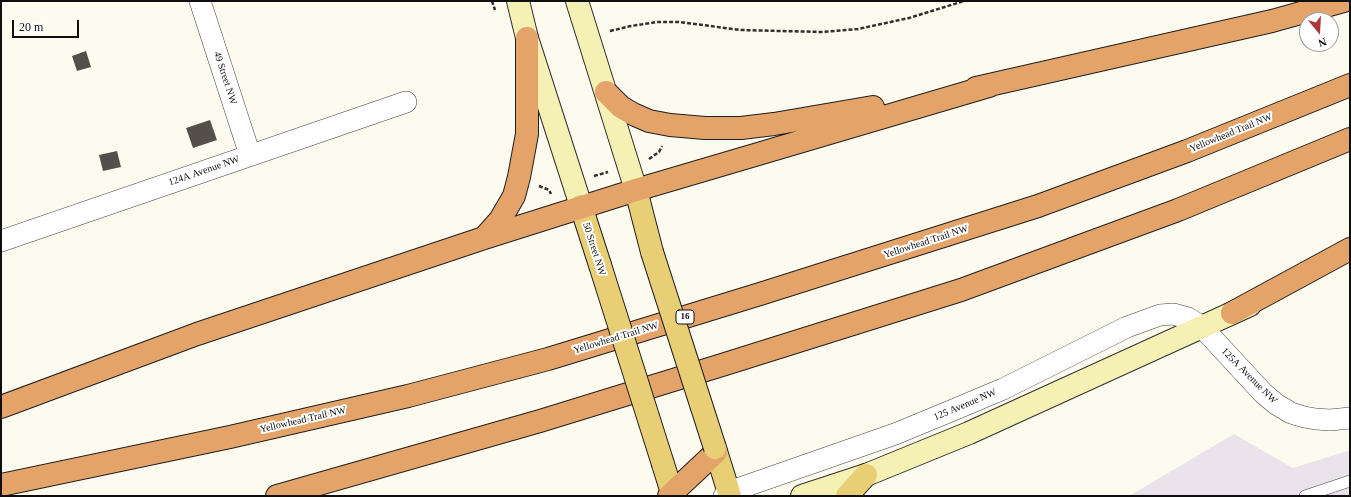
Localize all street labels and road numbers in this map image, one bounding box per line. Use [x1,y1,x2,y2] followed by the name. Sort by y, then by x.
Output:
[211,50,239,106] street label: 49 Street NW
[1188,111,1274,155] street label: Yellowhead Trail NW
[167,153,241,189] street label: 124A Avenue NW
[580,221,608,277] street label: 50 Street NW
[882,223,970,261] street label: Yellowhead Trail NW
[676,310,694,324] road number: 16
[572,319,660,357] street label: Yellowhead Trail NW
[1219,346,1279,406] street label: 125A Avenue NW
[932,386,998,424] street label: 125 Avenue NW
[259,404,347,436] street label: Yellowhead Trail NW

